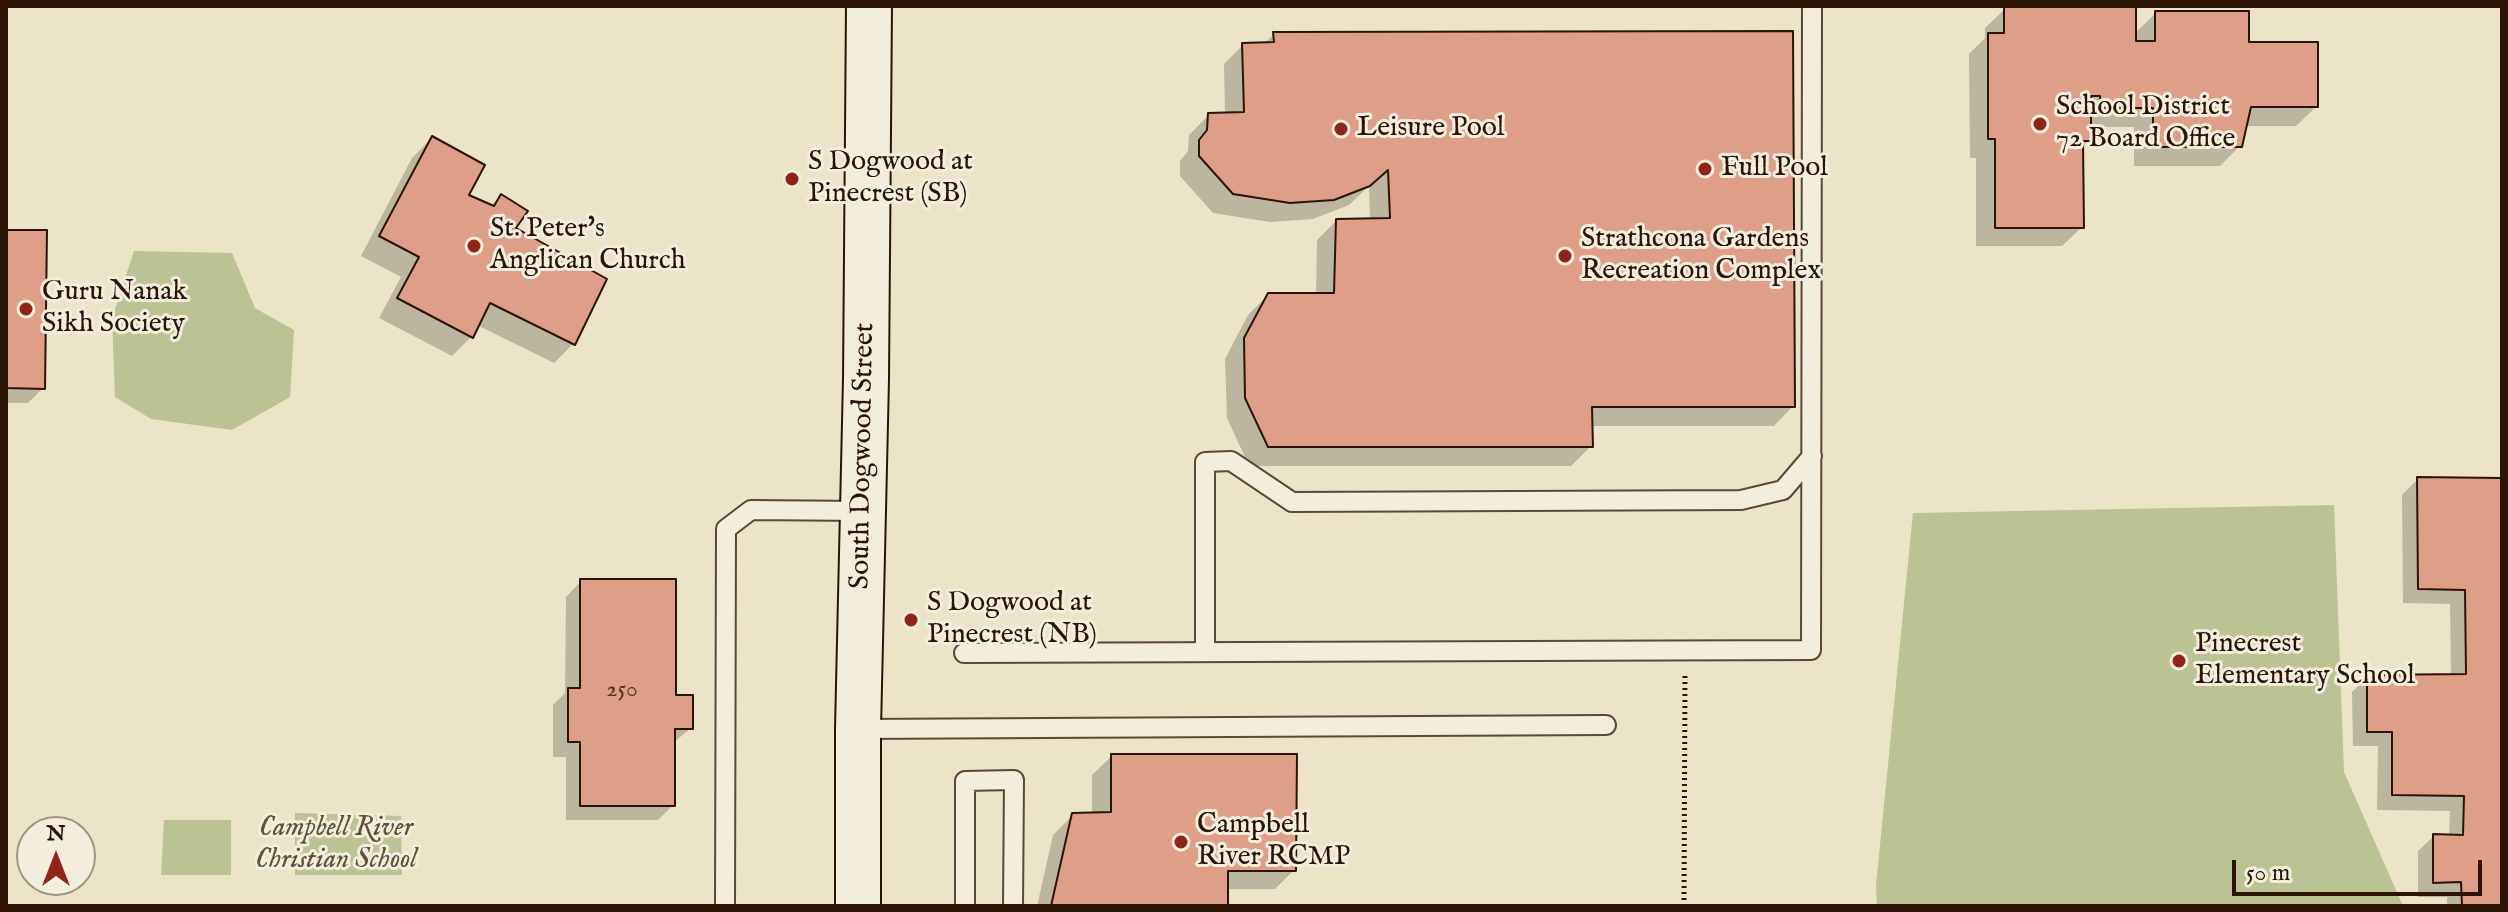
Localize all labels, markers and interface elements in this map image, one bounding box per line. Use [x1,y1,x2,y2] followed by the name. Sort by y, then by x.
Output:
[2056,91,2235,157] place label: School District 72 Board Office
[1357,112,1504,146] place label: Leisure Pool
[2031,115,2049,133] marker: School District 72 Board Office
[1332,120,1350,138] marker: Leisure Pool
[808,146,973,212] place label: S Dogwood at Pinecrest (SB)
[1721,152,1828,186] place label: Full Pool
[1696,160,1714,178] marker: Full Pool
[783,170,801,188] marker: S Dogwood at Pinecrest (SB)
[490,213,686,279] place label: St. Peter's Anglican Church
[1581,223,1821,289] place label: Strathcona Gardens Recreation Complex
[465,237,483,255] marker: St. Peter's Anglican Church
[1556,247,1574,265] marker: Strathcona Gardens Recreation Complex
[42,276,187,342] place label: Guru Nanak Sikh Society
[17,300,35,318] marker: Guru Nanak Sikh Society
[845,322,883,590] street label: South Dogwood Street
[927,587,1097,653] place label: S Dogwood at Pinecrest (NB)
[902,611,920,629] marker: S Dogwood at Pinecrest (NB)
[2195,628,2415,694] place label: Pinecrest Elementary School
[2170,652,2188,670] marker: Pinecrest Elementary School
[606,677,638,705] house number: 250
[1197,809,1350,875] place label: Campbell River RCMP
[255,812,417,878] park label: Campbell River Christian School
[16,816,96,896] north arrow
[46,820,66,848] text: N
[1172,833,1190,851] marker: Campbell River RCMP
[2236,844,2486,894] scale bar
[2246,858,2290,889] text: 50 m

